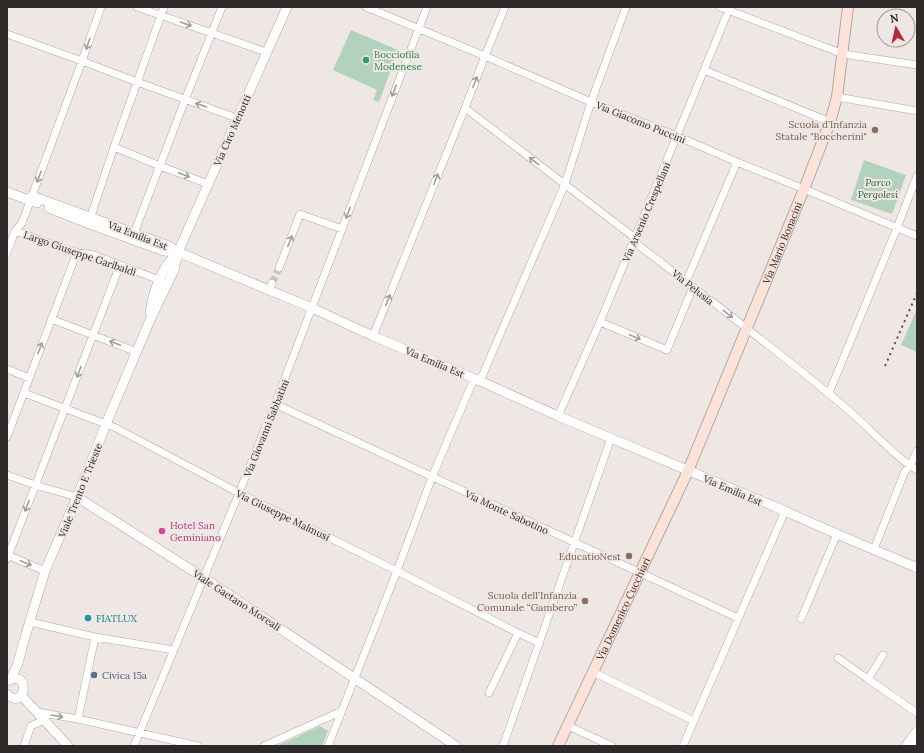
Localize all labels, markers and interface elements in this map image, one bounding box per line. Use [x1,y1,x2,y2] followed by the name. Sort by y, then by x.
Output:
[876,8,916,48] north arrow
[889,10,900,26] text: N
[180,21,193,28] one-way arrow
[84,37,91,50] one-way arrow
[374,48,422,73] place label: Bocciofila Modenese
[361,55,371,65] marker: Bocciofila Modenese
[471,77,479,89] one-way arrow
[390,85,398,97] one-way arrow
[211,92,254,169] street label: Via Ciro Menotti
[593,98,688,146] street label: Via Giacomo Puccini
[194,101,207,108] one-way arrow
[776,118,867,143] place label: Scuola d'Infanzia Statale "Boccherini"
[870,125,880,135] marker: Scuola d'Infanzia Statale "Boccherini"
[528,156,539,165] one-way arrow
[619,160,673,265] street label: Via Arsenio Crespellani
[34,170,42,182] one-way arrow
[178,171,190,179] one-way arrow
[433,174,440,186] one-way arrow
[858,176,899,201] park label: Parco Pergolesi
[759,200,805,287] street label: Via Mario Bonacini
[344,206,351,219] one-way arrow
[105,218,170,253] street label: Via Emilia Est
[22,228,138,279] street label: Largo Giuseppe Garibaldi
[286,236,294,248] one-way arrow
[668,266,716,308] street label: Via Pelusia
[384,294,392,306] one-way arrow
[722,309,733,318] one-way arrow
[629,334,641,341] one-way arrow
[109,339,121,347] one-way arrow
[37,343,45,355] one-way arrow
[402,344,466,381] street label: Via Emilia Est
[75,365,83,377] one-way arrow
[241,377,292,480] street label: Via Giovanni Sabbatini
[55,440,106,540] street label: Viale Trento E Trieste
[700,472,764,509] street label: Via Emilia Est
[233,487,332,544] street label: Via Giuseppe Malmusi
[462,487,551,538] street label: Via Monte Sabotino
[23,499,30,512] one-way arrow
[170,519,221,544] place label: Hotel San Geminiano
[157,526,167,536] marker: Hotel San Geminiano
[559,550,621,563] place label: EducatioNest
[624,551,634,561] marker: EducatioNest
[593,555,653,663] street label: Via Domenico Cucchiari
[20,560,32,568] one-way arrow
[190,567,283,634] street label: Viale Gaetano Moreali
[477,589,578,614] place label: Scuola dell’Infanzia Comunale “Gambero”
[580,596,590,606] marker: Scuola dell’Infanzia Comunale “Gambero”
[96,612,137,625] place label: FIATLUX
[83,613,93,623] marker: FIATLUX
[102,669,147,682] place label: Civica 15a
[89,670,99,680] marker: Civica 15a
[50,712,63,720] one-way arrow

